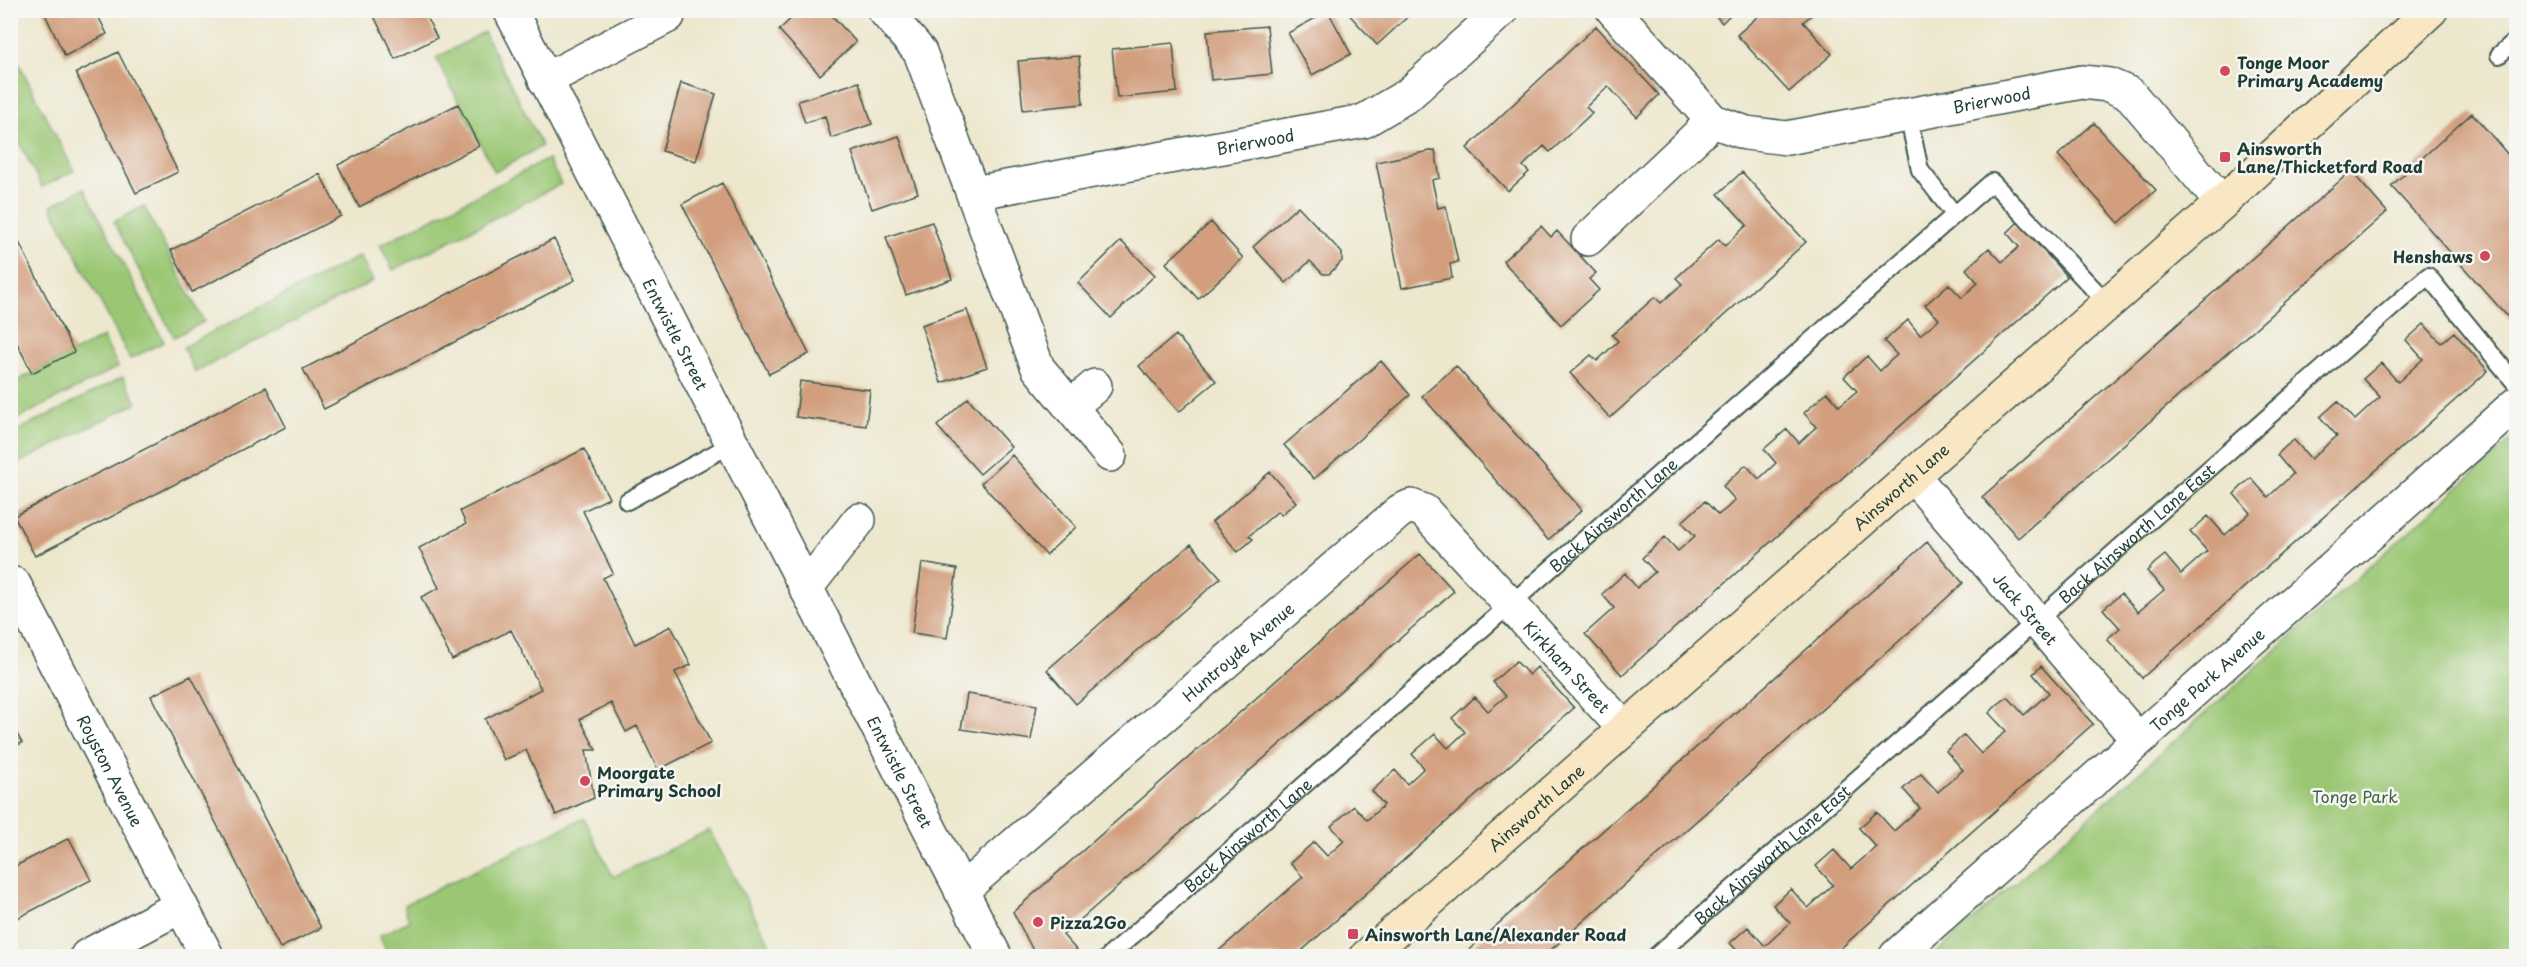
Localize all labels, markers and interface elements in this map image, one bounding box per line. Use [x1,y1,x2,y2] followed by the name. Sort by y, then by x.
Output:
[2237,50,2383,92] place label: Tonge Moor Primary Academy
[2218,64,2232,78] marker: Tonge Moor Primary Academy
[1951,80,2032,118] street label: Brierwood
[1214,122,1296,160] street label: Brierwood
[2237,136,2423,178] place label: Ainsworth Lane/Thicketford Road
[2218,150,2232,164] marker: Ainsworth Lane/Thicketford Road
[2393,244,2473,268] place label: Henshaws
[2478,249,2492,263] marker: Henshaws
[637,274,715,394] street label: Entwistle Street
[1847,437,1954,535] street label: Ainsworth Lane
[1543,451,1682,577] street label: Back Ainsworth Lane
[2053,457,2220,609] street label: Back Ainsworth Lane East
[1988,567,2064,650] street label: Jack Street
[1177,596,1299,707] street label: Huntroyde Avenue
[1518,615,1616,718] street label: Kirkham Street
[2144,622,2270,737] street label: Tonge Park Avenue
[72,710,150,831] street label: Royston Avenue
[862,712,939,832] street label: Entwistle Street
[1482,758,1589,856] street label: Ainsworth Lane
[597,760,721,802] place label: Moorgate Primary School
[1178,772,1317,898] street label: Back Ainsworth Lane
[578,774,592,788] marker: Moorgate Primary School
[1688,779,1855,930] street label: Back Ainsworth Lane East
[2312,784,2398,808] park label: Tonge Park
[1050,910,1127,934] place label: Pizza2Go
[1031,915,1045,929] marker: Pizza2Go
[1365,922,1626,946] place label: Ainsworth Lane/Alexander Road
[1346,927,1360,941] marker: Ainsworth Lane/Alexander Road

